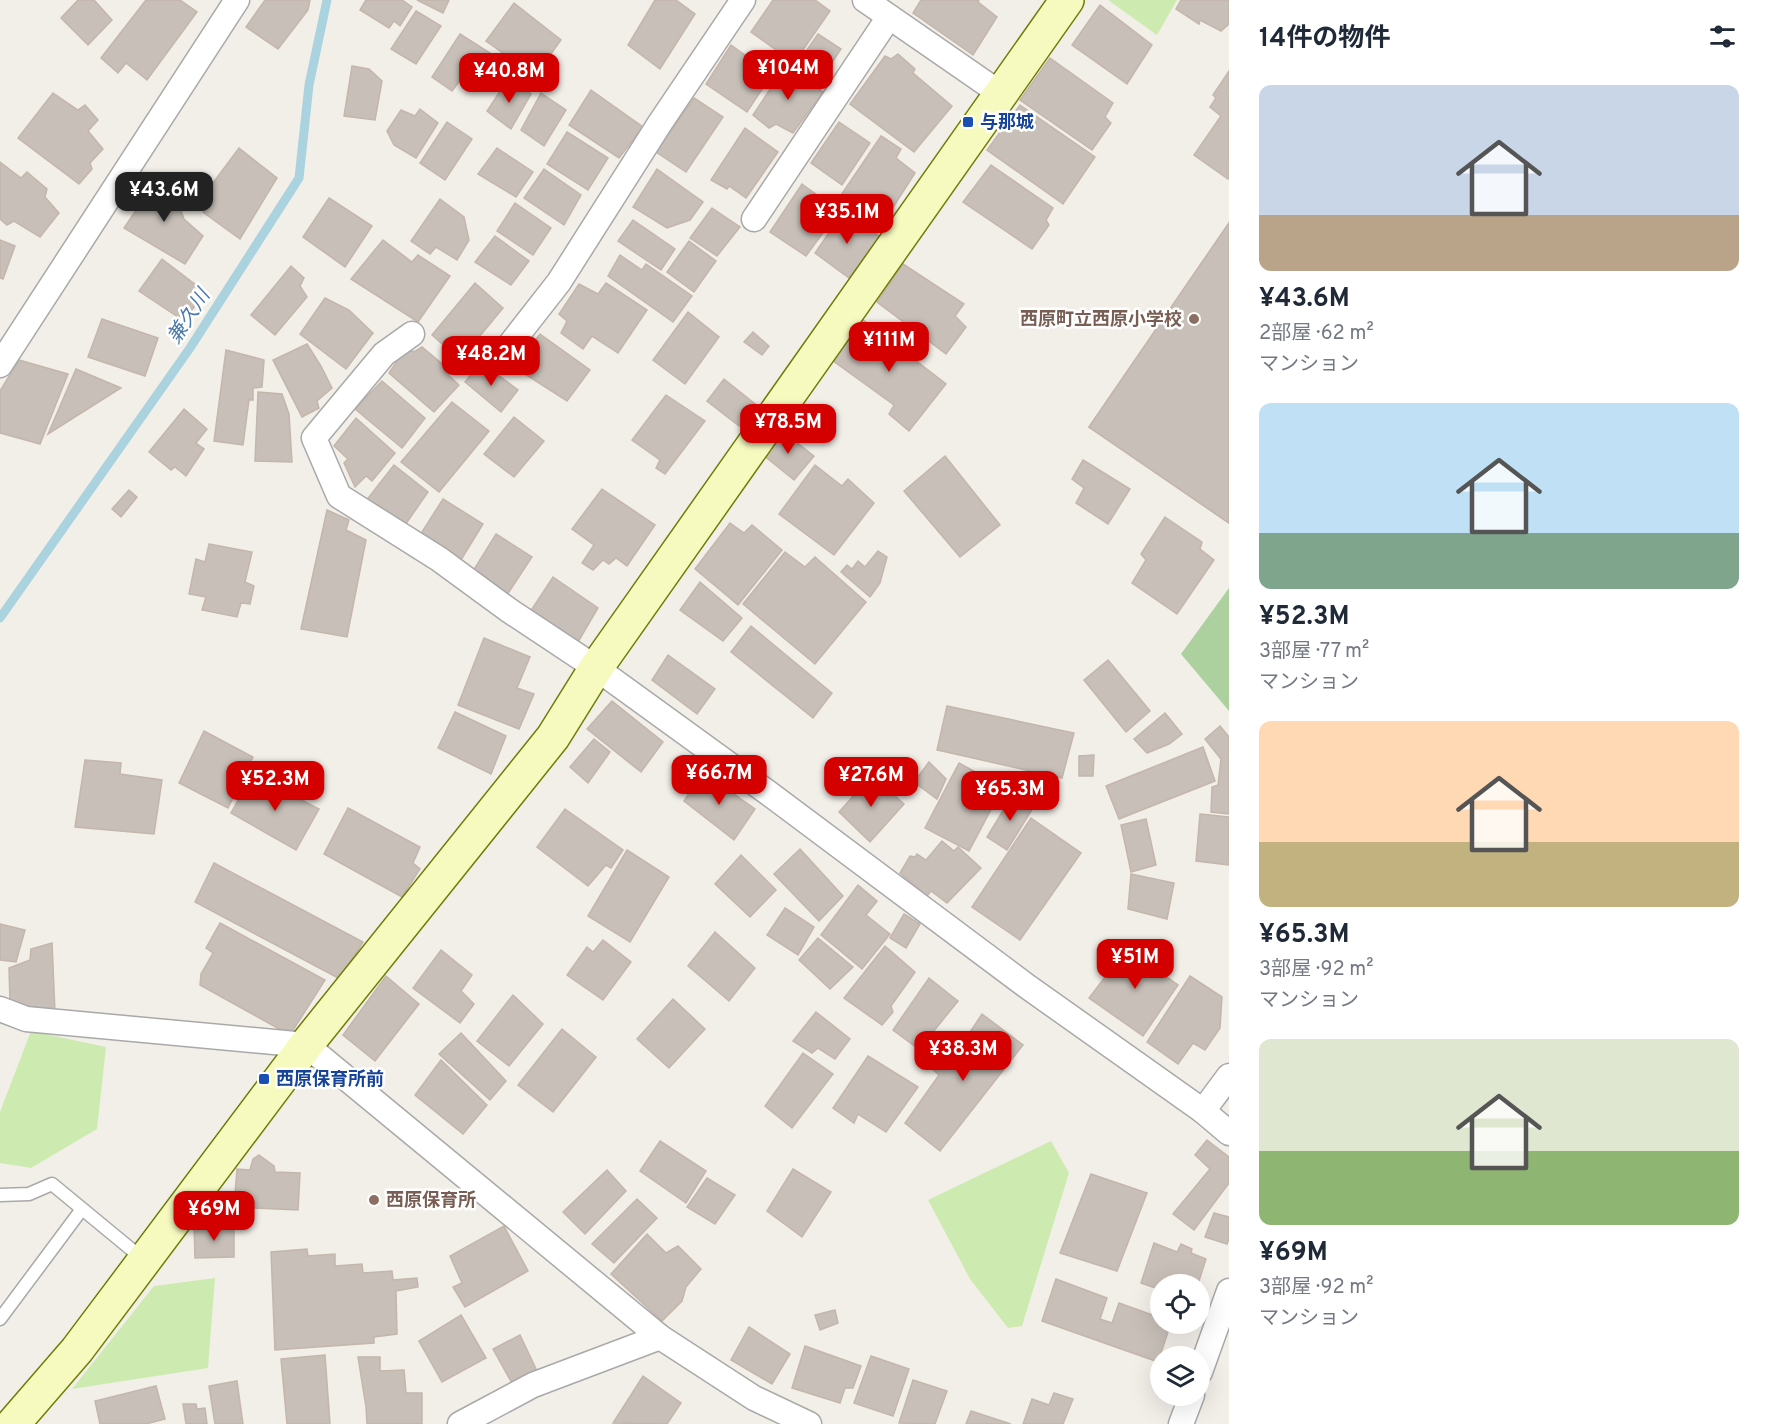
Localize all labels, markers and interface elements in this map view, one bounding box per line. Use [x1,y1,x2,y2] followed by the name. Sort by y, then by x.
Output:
[1706,20,1739,53] icon: filters
[1259,23,1390,56] text: 14件の物件
[746,50,830,101] pin: ¥104M
[460,53,558,104] pin: ¥40.8M
[757,56,819,82] text: ¥104M
[473,59,545,85] text: ¥40.8M
[980,112,1034,135] place label: 与那城
[961,115,975,129] marker: 与那城
[1445,124,1553,232] icon: home
[115,172,213,223] pin: ¥43.6M
[129,178,199,204] text: ¥43.6M
[798,194,896,245] pin: ¥35.1M
[814,200,880,226] text: ¥35.1M
[162,283,218,349] water label: 兼久川
[1259,283,1350,316] text: ¥43.6M
[1020,309,1182,332] place label: 西原町立西原小学校
[1187,312,1201,326] marker: 西原町立西原小学校
[1259,321,1374,347] text: 2部屋 · 62 m²
[847,322,931,373] pin: ¥111M
[863,328,915,354] text: ¥111M
[442,336,540,387] pin: ¥48.2M
[456,342,526,368] text: ¥48.2M
[1259,352,1359,378] text: マンション
[739,404,837,455] pin: ¥78.5M
[754,410,822,436] text: ¥78.5M
[1445,442,1553,550] icon: home
[1259,601,1349,634] text: ¥52.3M
[1259,639,1369,665] text: 3部屋 · 77 m²
[1259,670,1359,696] text: マンション
[670,755,768,806] pin: ¥66.7M
[822,757,920,808] pin: ¥27.6M
[1445,760,1553,868] icon: home
[226,761,324,812] pin: ¥52.3M
[686,761,752,787] text: ¥66.7M
[838,763,904,789] text: ¥27.6M
[240,767,310,793] text: ¥52.3M
[961,771,1059,822] pin: ¥65.3M
[975,777,1045,803] text: ¥65.3M
[1259,919,1350,952] text: ¥65.3M
[1099,939,1171,990] pin: ¥51M
[1111,945,1159,971] text: ¥51M
[1259,957,1374,983] text: 3部屋 · 92 m²
[1259,988,1359,1014] text: マンション
[914,1031,1012,1082] pin: ¥38.3M
[928,1037,998,1063] text: ¥38.3M
[276,1069,384,1092] place label: 西原保育所前
[257,1072,271,1086] marker: 西原保育所前
[1445,1078,1553,1186] icon: home
[386,1190,476,1213] place label: 西原保育所
[178,1191,250,1242] pin: ¥69M
[367,1193,381,1207] marker: 西原保育所
[188,1197,240,1223] text: ¥69M
[1259,1237,1328,1270] text: ¥69M
[1150,1274,1210,1406] map controls
[1150,1274,1210,1334] button: locate
[1259,1275,1374,1301] text: 3部屋 · 92 m²
[1259,1306,1359,1332] text: マンション
[1150,1346,1210,1406] button: layers

